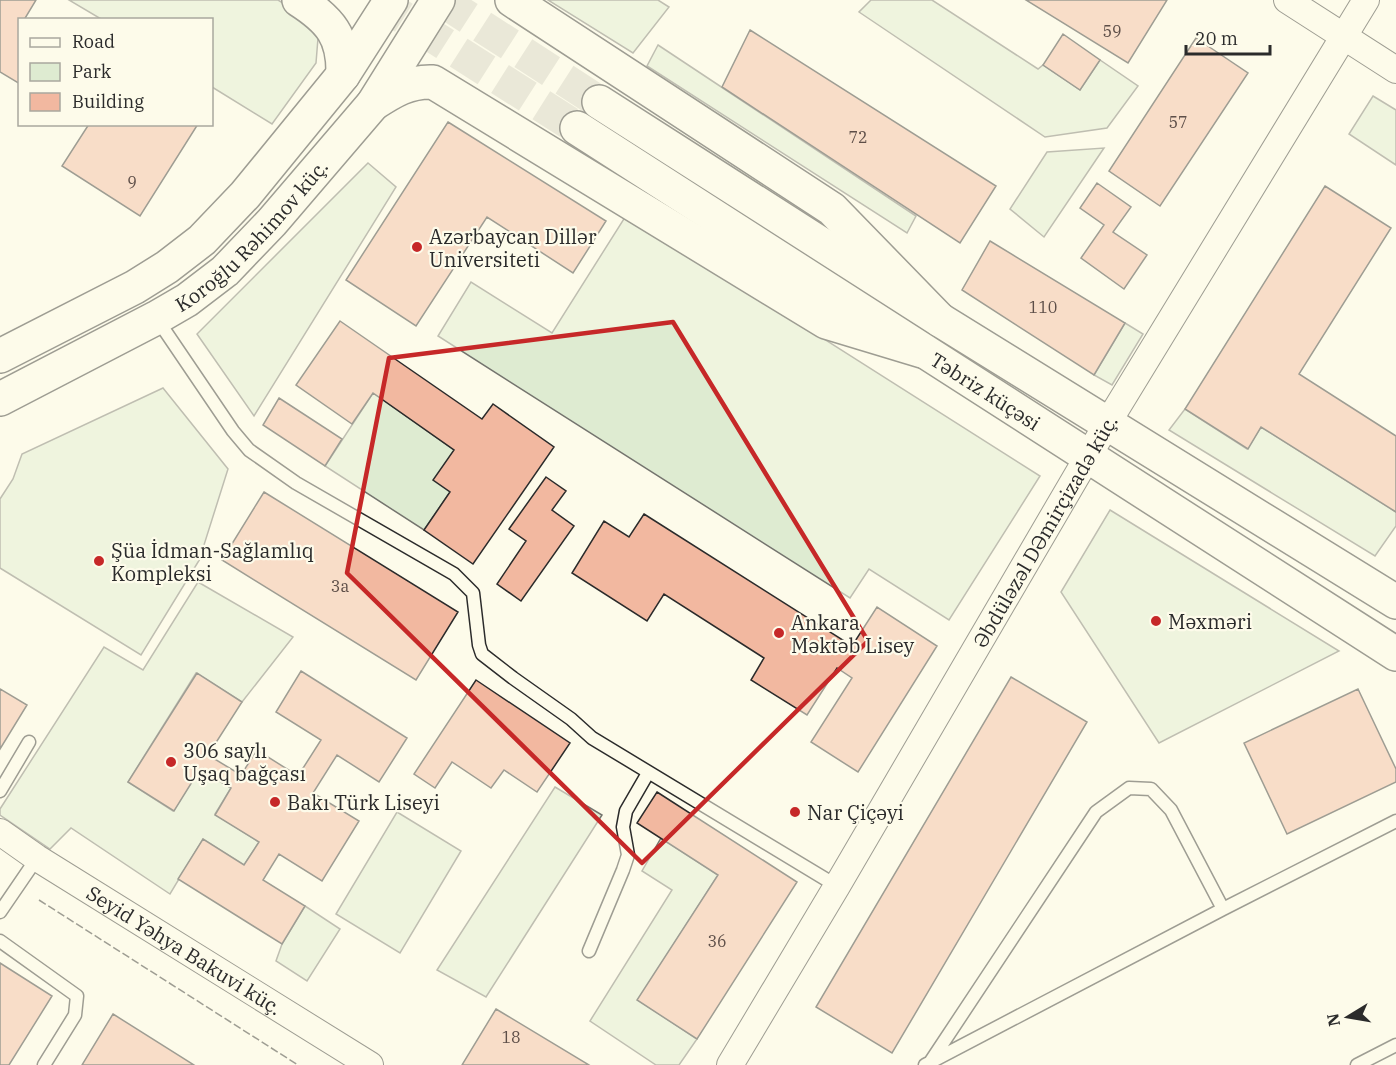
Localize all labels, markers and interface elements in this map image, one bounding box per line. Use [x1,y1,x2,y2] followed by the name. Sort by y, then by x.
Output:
[18,18,213,126] legend
[1186,18,1270,56] scale bar
[1102,21,1122,41] house number: 59
[1195,27,1238,50] text: 20 m
[72,30,115,53] text: Road
[72,60,112,83] text: Park
[72,90,144,113] text: Building
[1168,112,1188,132] house number: 57
[848,127,868,147] house number: 72
[170,153,334,318] street label: Koroğlu Rəhimov küç.
[127,172,137,192] house number: 9
[429,223,597,273] place label: Azərbaycan Dillər Universiteti
[410,240,424,254] marker: Azərbaycan Dillər Universiteti
[1029,297,1057,317] house number: 110
[926,346,1046,436] street label: Təbriz küçəsi
[966,409,1123,652] street label: Əbdüləzəl DƏmirçizadə küç.
[111,537,314,587] place label: Şüa İdman-Sağlamlıq Kompleksi
[92,554,106,568] marker: Şüa İdman-Sağlamlıq Kompleksi
[331,576,349,596] house number: 3a
[1168,608,1252,635] place label: Məxməri
[791,609,915,659] place label: Ankara Məktəb Lisey
[1149,614,1163,628] marker: Məxməri
[772,626,786,640] marker: Ankara Məktəb Lisey
[183,737,306,787] place label: 306 saylı Uşaq bağçası
[164,755,178,769] marker: 306 saylı Uşaq bağçası
[287,789,440,816] place label: Bakı Türk Liseyi
[268,795,282,809] marker: Bakı Türk Liseyi
[807,799,904,826] place label: Nar Çiçəyi
[788,805,802,819] marker: Nar Çiçəyi
[82,879,287,1021] street label: Seyid Yəhya Bakuvi küç.
[707,931,727,951] house number: 36
[1318,987,1378,1047] north arrow
[1322,1012,1344,1028] text: N
[501,1027,521,1047] house number: 18

